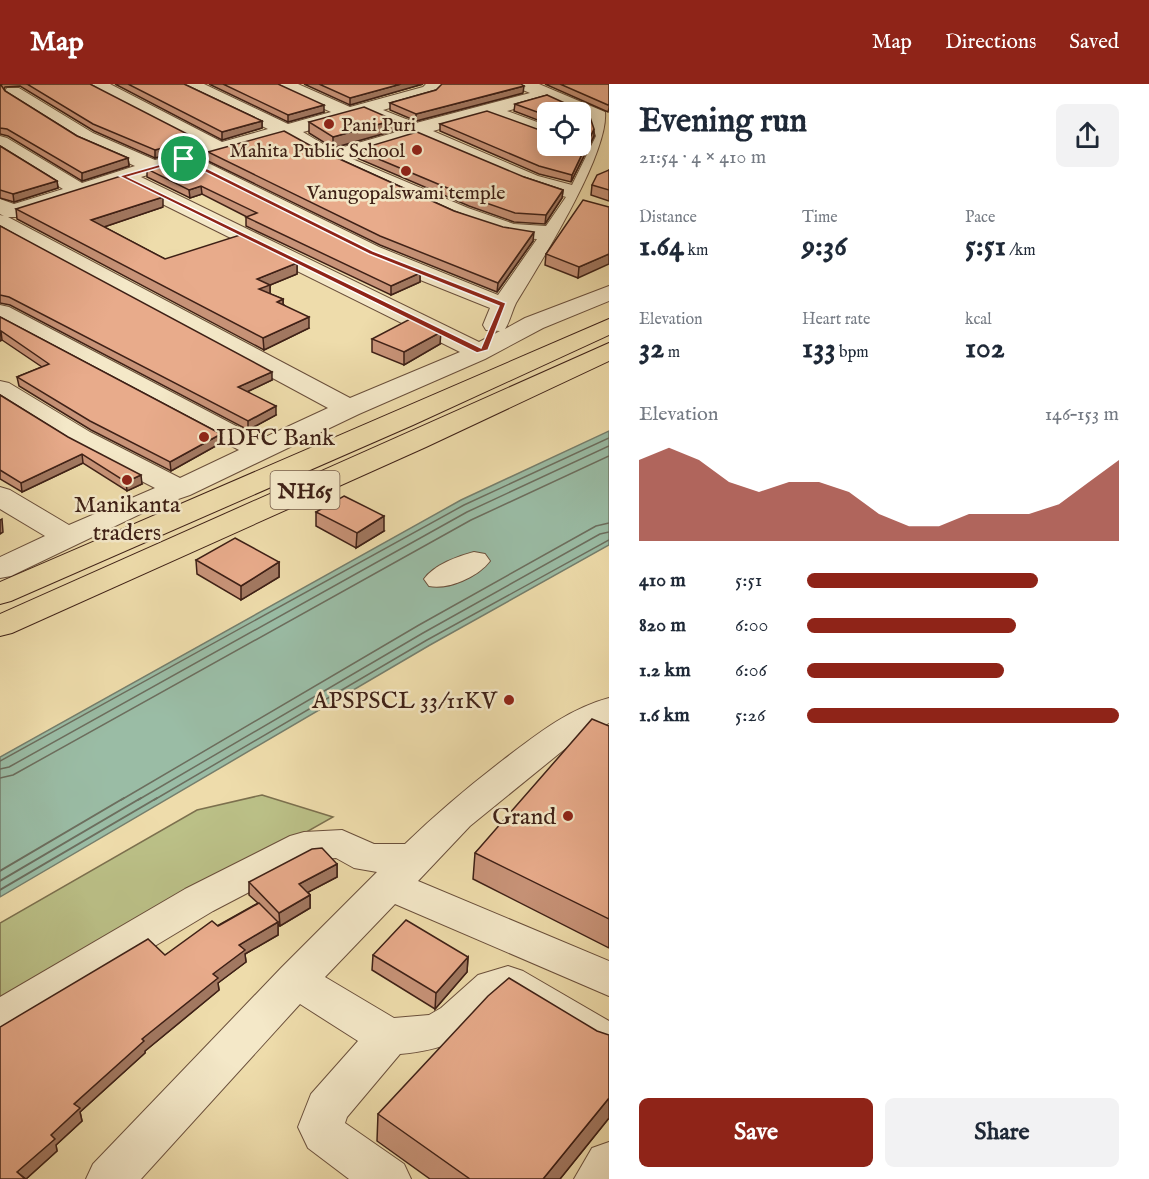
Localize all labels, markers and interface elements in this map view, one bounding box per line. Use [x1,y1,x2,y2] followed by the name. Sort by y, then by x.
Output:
[30,25,84,60] text: Map
[872,29,912,56] text: Map
[945,29,1036,56] text: Directions
[1069,29,1119,56] text: Saved
[639,101,807,143] text: Evening run
[537,102,591,156] map controls
[537,102,591,156] button: locate
[1056,104,1119,167] button: share
[341,113,416,138] place label: Pani Puri
[322,117,336,131] marker: Pani Puri
[158,133,209,184] pin
[229,139,406,164] place label: Mahita Public School
[167,142,200,175] icon: arrive
[410,143,424,157] marker: Mahita Public School
[639,145,766,170] text: 21:54 · 4 × 410 m
[399,164,413,178] marker: Vanugopalswami temple
[306,181,505,206] place label: Vanugopalswami temple
[639,208,697,228] text: Distance
[802,208,838,228] text: Time
[965,208,995,228] text: Pace
[639,228,684,266] text: 1.64
[802,228,847,266] text: 9:36
[965,228,1006,266] text: 5:51
[684,241,708,261] text: km
[1006,241,1036,261] text: /km
[639,310,702,330] text: Elevation
[802,310,870,330] text: Heart rate
[965,310,992,330] text: kcal
[639,330,664,368] text: 32
[802,330,836,368] text: 133
[965,330,1005,368] text: 102
[664,343,680,363] text: m
[836,343,869,363] text: bpm
[639,402,718,427] text: Elevation
[1045,402,1119,427] text: 146–153 m
[216,423,335,454] place label: IDFC Bank
[197,430,211,444] marker: IDFC Bank
[270,471,340,509] road number: NH65
[120,473,134,487] marker: Manikanta traders
[74,490,181,549] place label: Manikanta traders
[639,568,686,593] text: 410 m
[735,568,762,593] text: 5:51
[639,613,686,638] text: 820 m
[735,613,768,638] text: 6:00
[639,658,691,683] text: 1.2 km
[735,658,767,683] text: 6:06
[311,686,498,717] place label: APSPSCL 33/11KV
[502,693,516,707] marker: APSPSCL 33/11KV
[639,703,690,728] text: 1.6 km
[735,703,765,728] text: 5:26
[492,802,556,833] place label: Grand
[561,809,575,823] marker: Grand
[639,1098,873,1167] button: Save
[885,1098,1119,1167] button: Share

